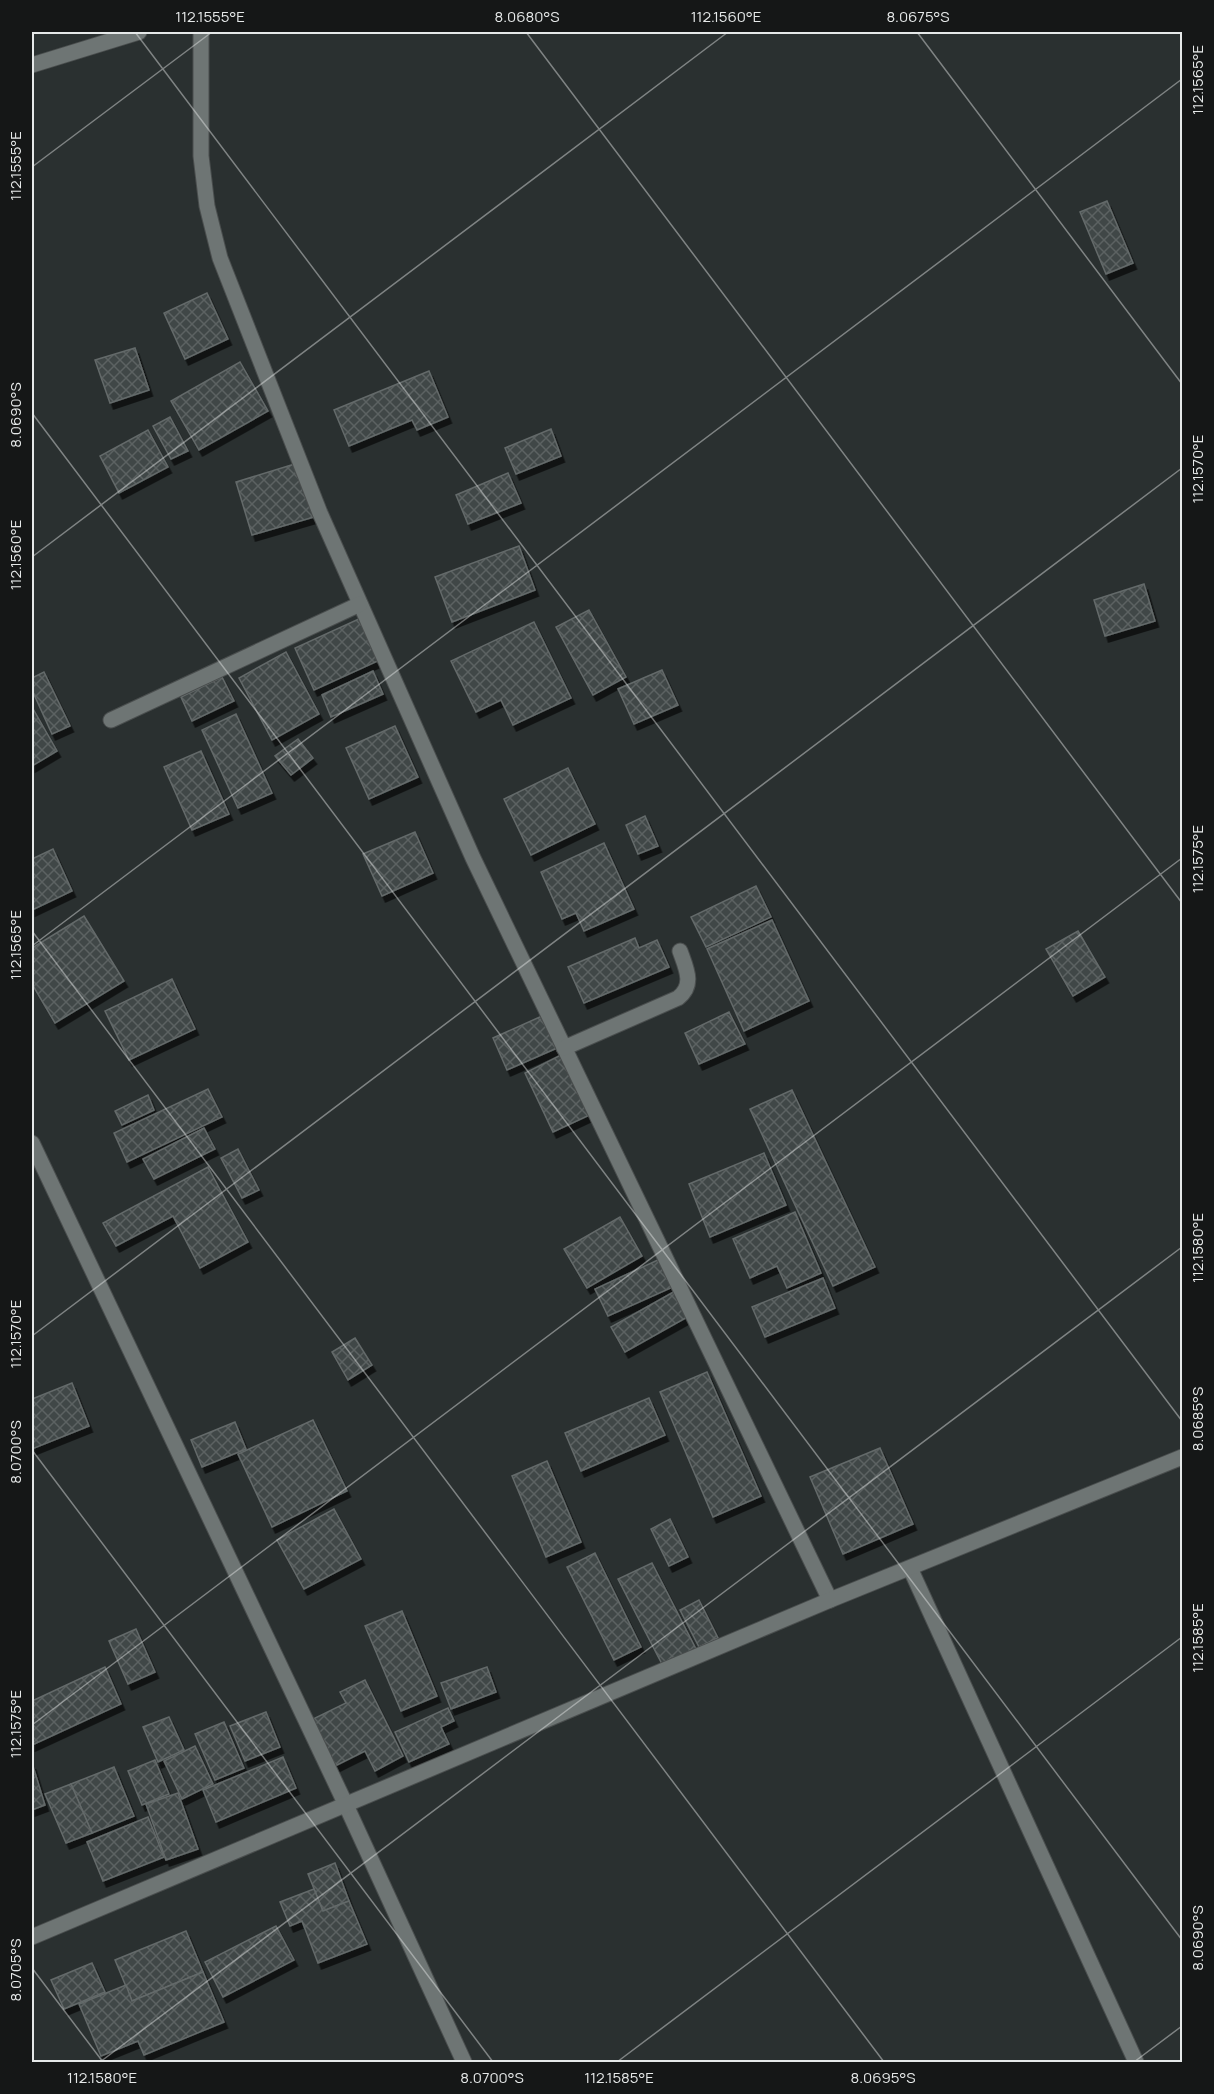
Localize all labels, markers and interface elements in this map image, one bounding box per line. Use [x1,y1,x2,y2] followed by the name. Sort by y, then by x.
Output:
[175,6,245,27] text: 112.1555°E
[495,6,559,27] text: 8.0680°S
[691,6,761,27] text: 112.1560°E
[886,6,950,27] text: 8.0675°S
[1187,45,1208,115] text: 112.1565°E
[5,131,26,201] text: 112.1555°E
[5,382,26,448] text: 8.0690°S
[1187,435,1208,503] text: 112.1570°E
[5,520,26,590] text: 112.1560°E
[1187,825,1208,893] text: 112.1575°E
[5,910,26,980] text: 112.1565°E
[1187,1213,1208,1283] text: 112.1580°E
[5,1300,26,1368] text: 112.1570°E
[1187,1387,1208,1451] text: 8.0685°S
[5,1420,26,1484] text: 8.0700°S
[1187,1603,1208,1673] text: 112.1585°E
[5,1690,26,1758] text: 112.1575°E
[1187,1905,1208,1971] text: 8.0690°S
[5,1939,26,2002] text: 8.0705°S
[67,2067,137,2088] text: 112.1580°E
[460,2067,524,2088] text: 8.0700°S
[584,2067,654,2088] text: 112.1585°E
[851,2067,915,2088] text: 8.0695°S

